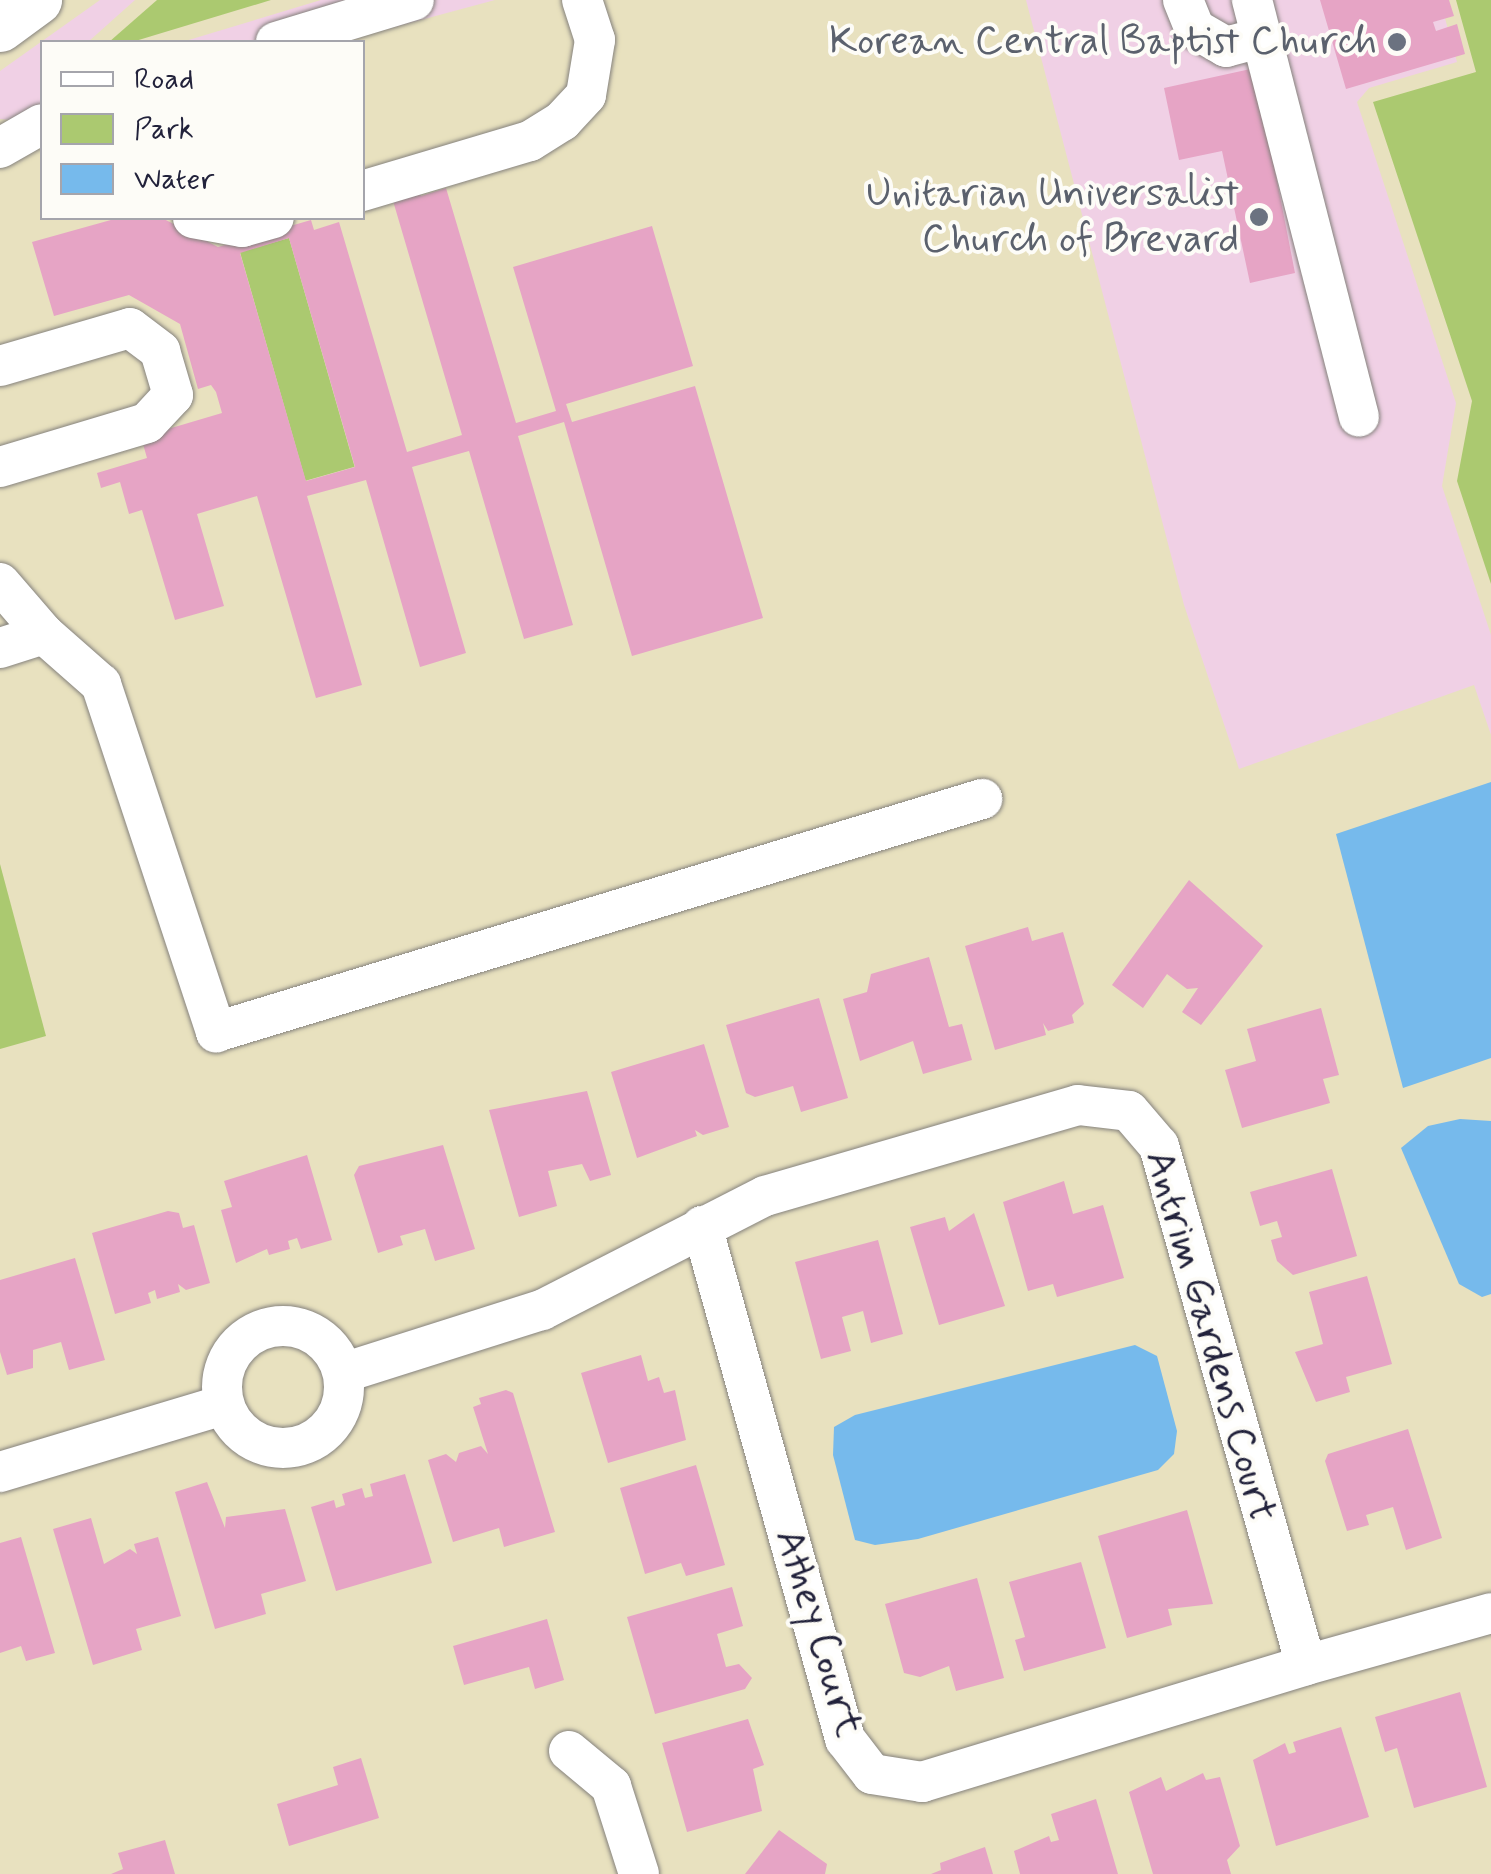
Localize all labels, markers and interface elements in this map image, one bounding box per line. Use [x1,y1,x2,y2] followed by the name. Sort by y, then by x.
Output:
[832,18,1377,66] place label: Korean Central Baptist Church
[1386,31,1408,53] marker: Korean Central Baptist Church
[40,40,365,220] legend
[134,60,194,99] text: Road
[134,110,194,149] text: Park
[134,160,214,199] text: Water
[866,170,1239,264] place label: Unitarian Universalist Church of Brevard
[1248,206,1270,228] marker: Unitarian Universalist Church of Brevard
[1135,1148,1285,1524] street label: Antrim Gardens Court
[765,1528,871,1738] street label: Athey Court

